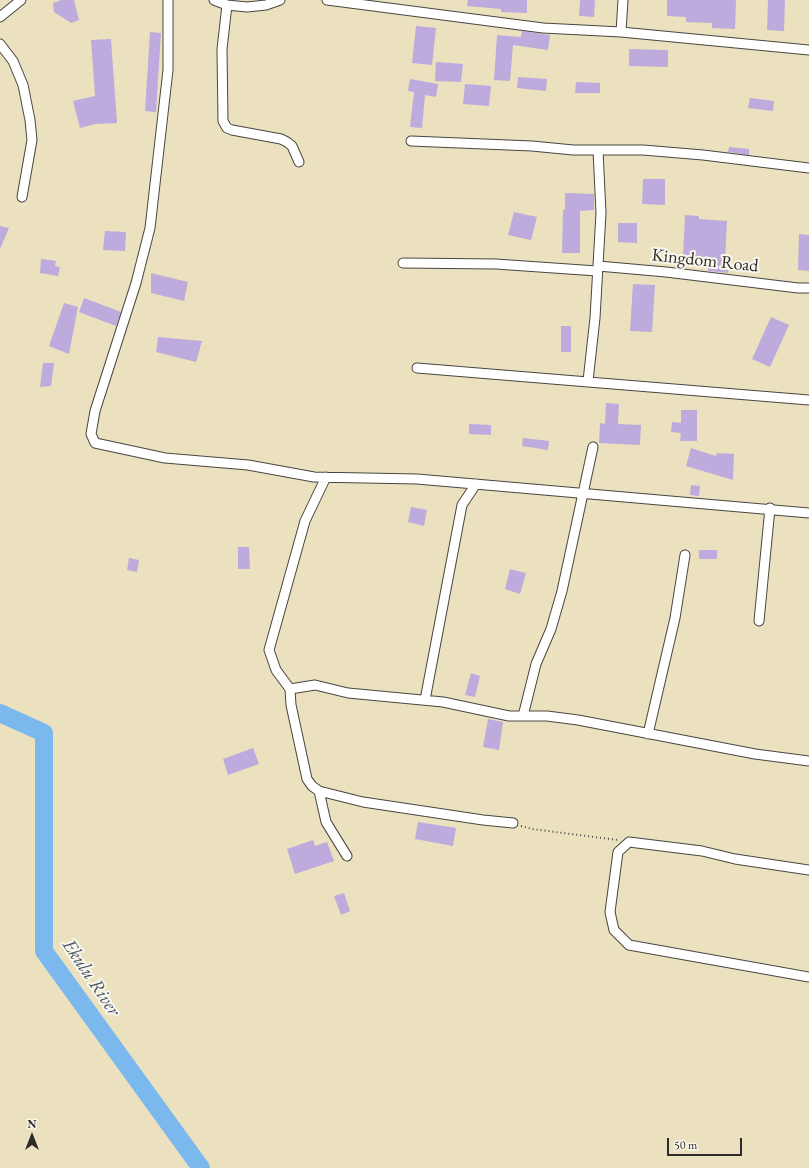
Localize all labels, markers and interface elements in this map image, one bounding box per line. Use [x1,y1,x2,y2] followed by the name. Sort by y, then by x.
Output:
[651,245,759,277] street label: Kingdom Road
[57,935,125,1021] water label: Ekulu River
[12,1116,52,1156] north arrow
[28,1117,36,1131] text: N
[669,1130,744,1156] scale bar
[674,1137,697,1153] text: 50 m

